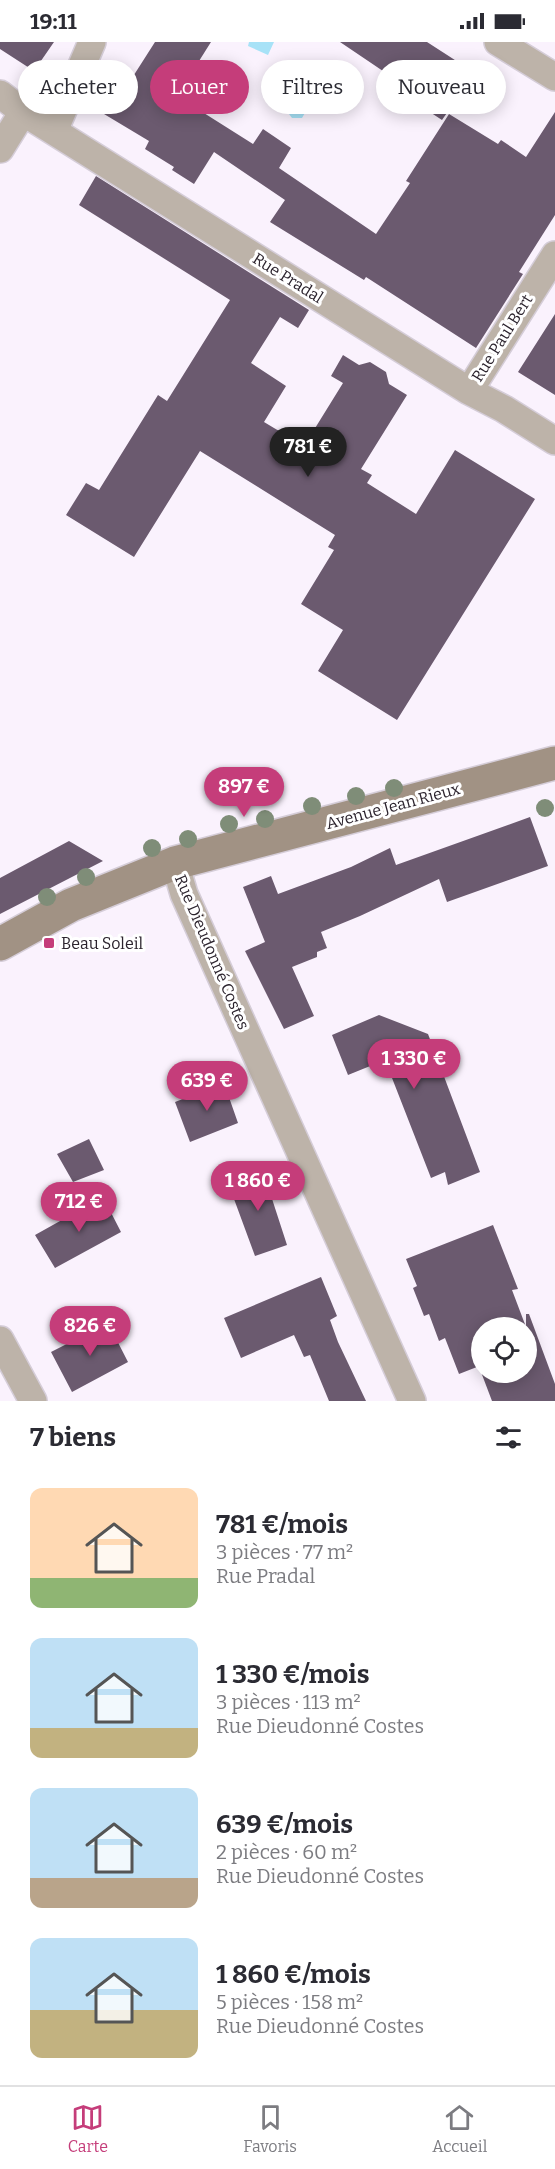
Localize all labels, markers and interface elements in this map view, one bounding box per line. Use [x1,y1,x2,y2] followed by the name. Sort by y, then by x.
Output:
[30,8,77,35] text: 19:11
[18,60,138,114] chip: Acheter
[150,60,249,114] chip: Louer
[261,60,364,114] chip: Filtres
[376,60,506,114] chip: Nouveau
[249,249,327,307] street label: Rue Pradal
[468,291,537,385] street label: Rue Paul Bert
[266,427,350,478] pin: 781 €
[284,434,332,458] text: 781 €
[202,767,286,818] pin: 897 €
[218,774,270,798] text: 897 €
[324,779,462,833] street label: Avenue Jean Rieux
[171,872,253,1032] street label: Rue Dieudonné Costes
[61,934,143,953] place label: Beau Soleil
[42,936,56,950] marker: Beau Soleil
[359,1039,469,1090] pin: 1 330 €
[381,1046,447,1070] text: 1 330 €
[165,1061,249,1112] pin: 639 €
[181,1068,233,1092] text: 639 €
[203,1161,313,1212] pin: 1 860 €
[225,1168,291,1192] text: 1 860 €
[37,1182,121,1233] pin: 712 €
[55,1189,103,1213] text: 712 €
[48,1306,132,1357] pin: 826 €
[64,1313,116,1337] text: 826 €
[471,1317,537,1383] map controls
[471,1317,537,1383] button: locate
[492,1421,525,1454] icon: filters
[30,1422,116,1453] text: 7 biens
[216,1509,348,1540] text: 781 €/mois
[78,1512,150,1584] icon: home
[216,1540,353,1564] text: 3 pièces · 77 m²
[216,1564,315,1588] text: Rue Pradal
[216,1659,369,1690] text: 1 330 €/mois
[78,1662,150,1734] icon: home
[216,1690,361,1714] text: 3 pièces · 113 m²
[216,1714,424,1738] text: Rue Dieudonné Costes
[216,1809,353,1840] text: 639 €/mois
[78,1812,150,1884] icon: home
[216,1840,357,1864] text: 2 pièces · 60 m²
[216,1864,424,1888] text: Rue Dieudonné Costes
[216,1959,371,1990] text: 1 860 €/mois
[78,1962,150,2034] icon: home
[216,1990,363,2014] text: 5 pièces · 158 m²
[216,2014,424,2038] text: Rue Dieudonné Costes
[68,2101,108,2156] tab: Carte
[243,2101,297,2156] tab: Favoris
[432,2101,487,2156] tab: Accueil

